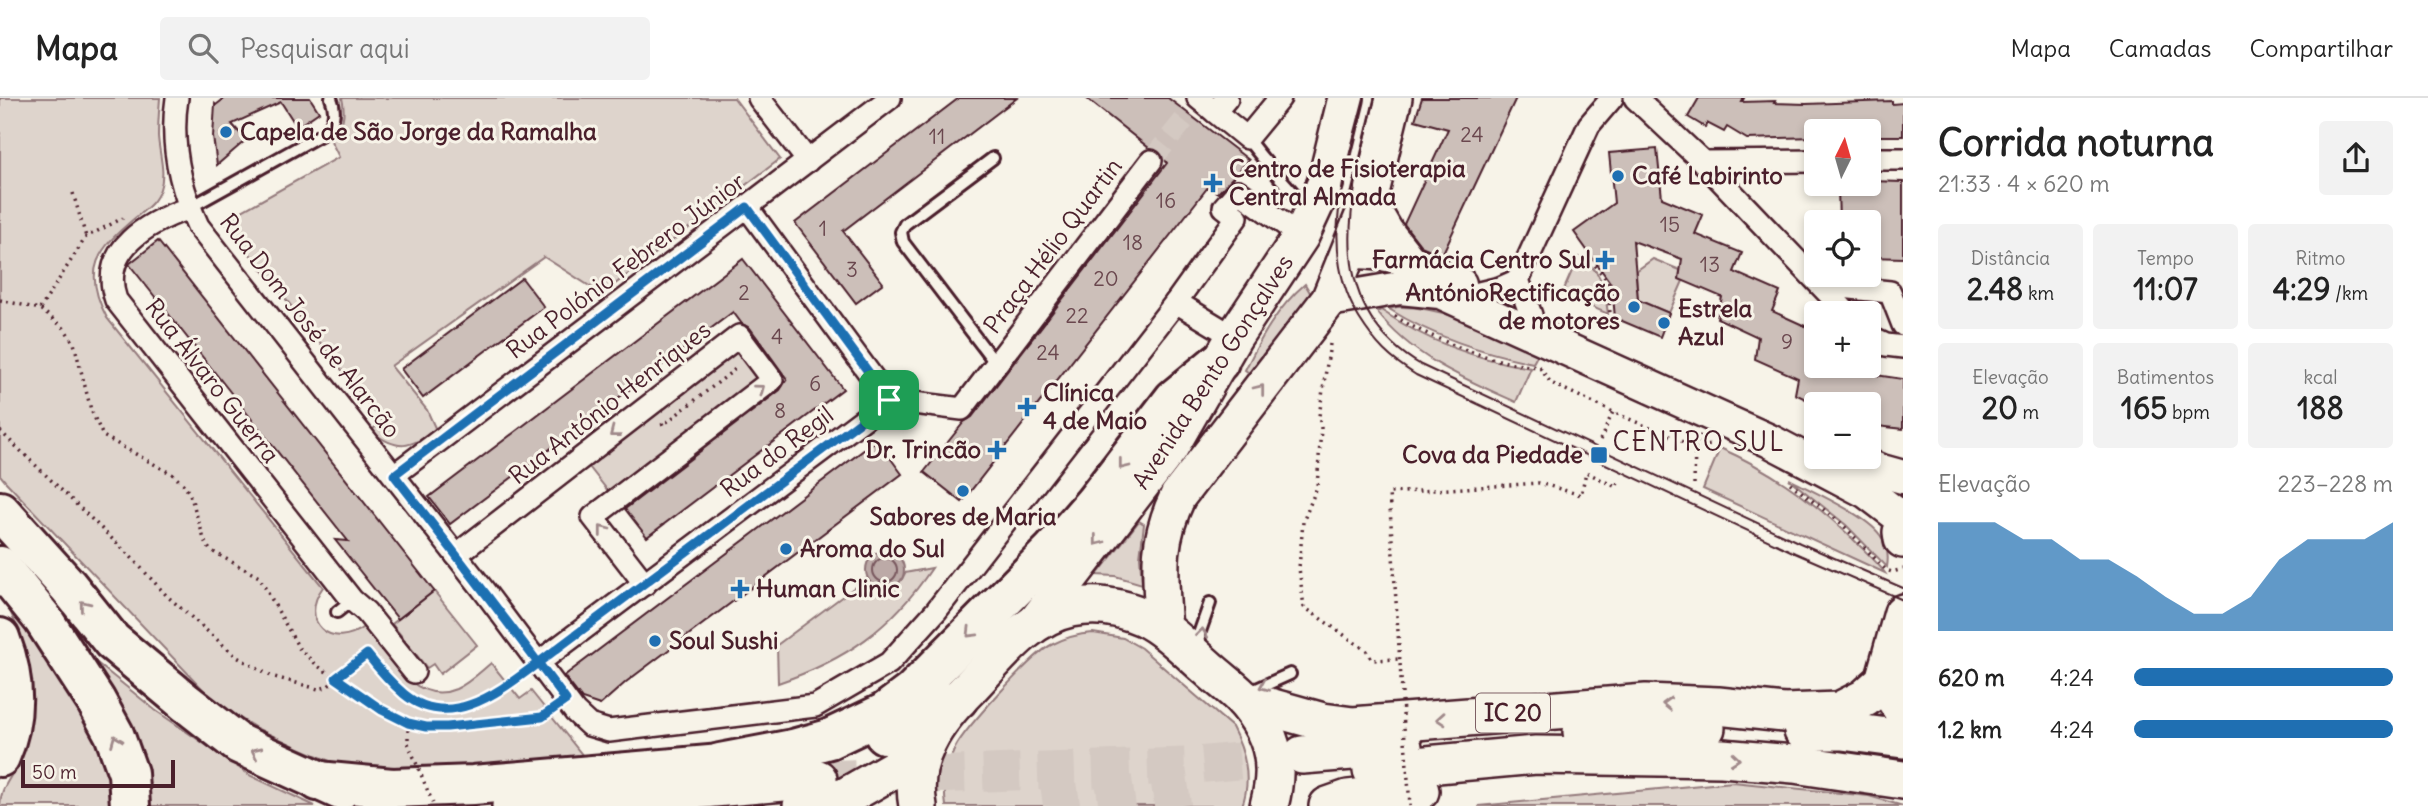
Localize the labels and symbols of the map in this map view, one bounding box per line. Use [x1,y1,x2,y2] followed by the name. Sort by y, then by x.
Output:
[240,116,597,146] place label: Capela de São Jorge da Ramalha
[1804,119,1881,196] north arrow
[1460,121,1484,148] house number: 24
[929,123,945,150] house number: 11
[218,124,234,140] marker: Capela de São Jorge da Ramalha
[976,152,1128,339] street label: Praça Hélio Quartin
[1229,153,1466,211] place label: Centro de Fisioterapia Central Almada
[1632,160,1783,190] place label: Café Labirinto
[500,165,751,365] street label: Rua Polónio Febrero Júnior
[1610,168,1626,184] marker: Café Labirinto
[1203,173,1223,193] marker: Centro de Fisioterapia Central Almada
[1156,187,1176,214] house number: 16
[214,207,408,444] street label: Rua Dom José de Alarcão
[1660,211,1680,238] house number: 15
[819,215,827,242] house number: 1
[1123,229,1143,256] house number: 18
[1372,244,1591,274] place label: Farmácia Centro Sul
[1125,249,1299,494] street label: Avenida Bento Gonçalves
[1700,251,1720,278] house number: 13
[1597,252,1613,268] marker: Farmácia Centro Sul
[846,256,858,283] house number: 3
[1093,265,1119,292] house number: 20
[1406,277,1620,335] place label: AntónioRectificação de motores
[738,279,750,306] house number: 2
[139,292,286,469] street label: Rua Álvaro Guerra
[1678,293,1753,351] place label: Estrela Azul
[1626,299,1642,315] marker: AntónioRectificação de motores
[1065,302,1089,329] house number: 22
[503,314,716,490] street label: Rua António Henriques
[1656,315,1672,331] marker: Estrela Azul
[771,323,783,350] house number: 4
[1781,328,1793,355] house number: 9
[1036,339,1060,366] house number: 24
[809,370,821,397] house number: 6
[859,370,919,430] pin
[1043,377,1147,435] place label: Clínica 4 de Maio
[752,384,765,397] one-way arrow
[1251,384,1264,397] one-way arrow
[774,397,786,424] house number: 8
[1017,397,1037,417] marker: Clínica 4 de Maio
[714,399,839,503] street label: Rua do Regil
[609,424,621,437] one-way arrow
[1613,425,1785,458] district label: CENTRO SUL
[866,434,981,464] place label: Dr. Trincão
[1402,439,1583,469] place label: Cova da Piedade
[987,440,1007,460] marker: Dr. Trincão
[1589,445,1609,465] marker: Cova da Piedade
[1119,457,1132,469] one-way arrow
[955,483,971,499] marker: Sabores de Maria
[870,501,1057,531] place label: Sabores de Maria
[599,525,612,538] one-way arrow
[800,533,945,563] place label: Aroma do Sul
[1094,533,1107,546] one-way arrow
[778,541,794,557] marker: Aroma do Sul
[756,573,900,603] place label: Human Clinic
[730,579,750,599] marker: Human Clinic
[80,601,92,614] one-way arrow
[669,625,778,655] place label: Soul Sushi
[966,625,979,638] one-way arrow
[1194,627,1209,639] one-way arrow
[647,633,663,649] marker: Soul Sushi
[1259,678,1271,692] one-way arrow
[1476,694,1550,733] road number: IC 20
[1662,697,1673,712] one-way arrow
[1435,711,1446,726] one-way arrow
[110,735,124,747] one-way arrow
[251,746,263,760] one-way arrow
[1730,751,1741,766] one-way arrow
[21,757,175,789] scale bar

